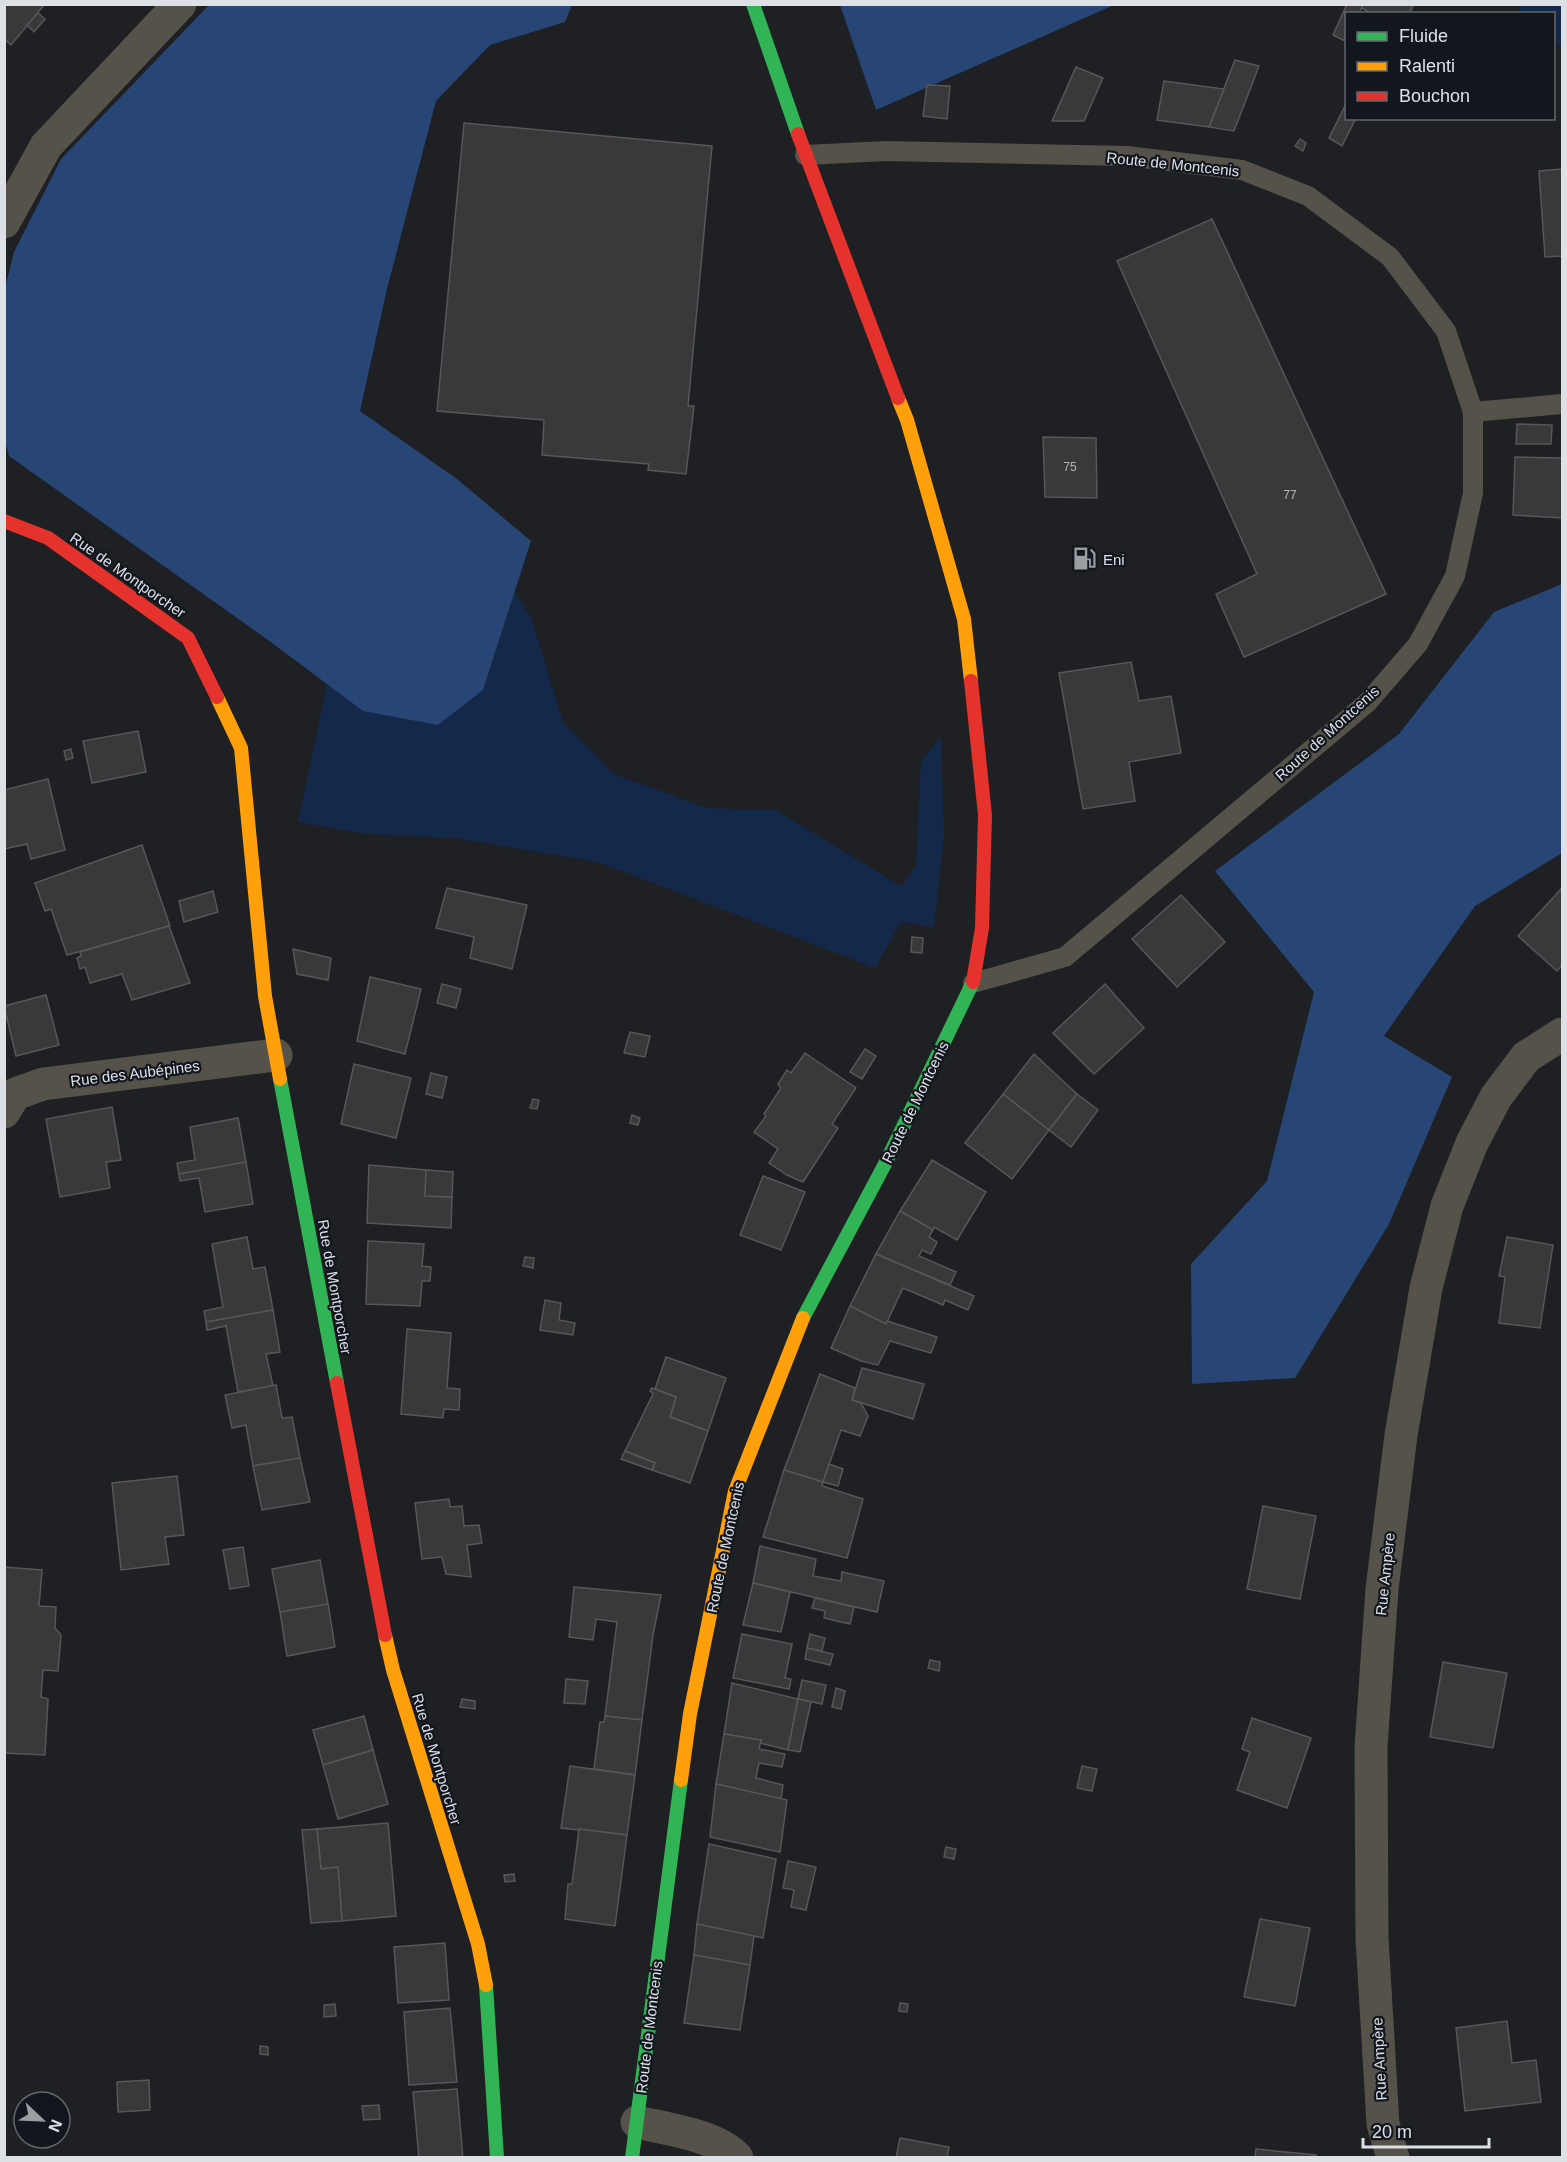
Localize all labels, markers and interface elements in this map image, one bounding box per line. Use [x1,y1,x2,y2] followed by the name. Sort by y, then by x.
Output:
[1345,12,1555,120] legend
[1399,26,1448,46] text: Fluide
[1399,56,1455,76] text: Ralenti
[1399,86,1470,106] text: Bouchon
[1106,149,1240,179] street label: Route de Montcenis
[1063,460,1077,474] house number: 75
[1283,488,1297,502] house number: 77
[67,529,189,621] street label: Rue de Montporcher
[1072,546,1098,572] fuel station icon: Eni
[1103,551,1125,568] place label: Eni
[1272,682,1382,784] street label: Route de Montcenis
[878,1038,952,1166] street label: Route de Montcenis
[69,1057,201,1089] street label: Rue des Aubépines
[315,1218,355,1356] street label: Rue de Montporcher
[703,1480,747,1614] street label: Route de Montcenis
[1372,1532,1398,1616] street label: Rue Ampère
[409,1691,465,1827] street label: Rue de Montporcher
[632,1960,666,2094] street label: Route de Montcenis
[1368,2017,1390,2101] street label: Rue Ampère
[12,2090,72,2150] north arrow
[1363,2111,1489,2149] scale bar
[45,2117,65,2134] text: N
[1372,2122,1412,2142] text: 20 m

